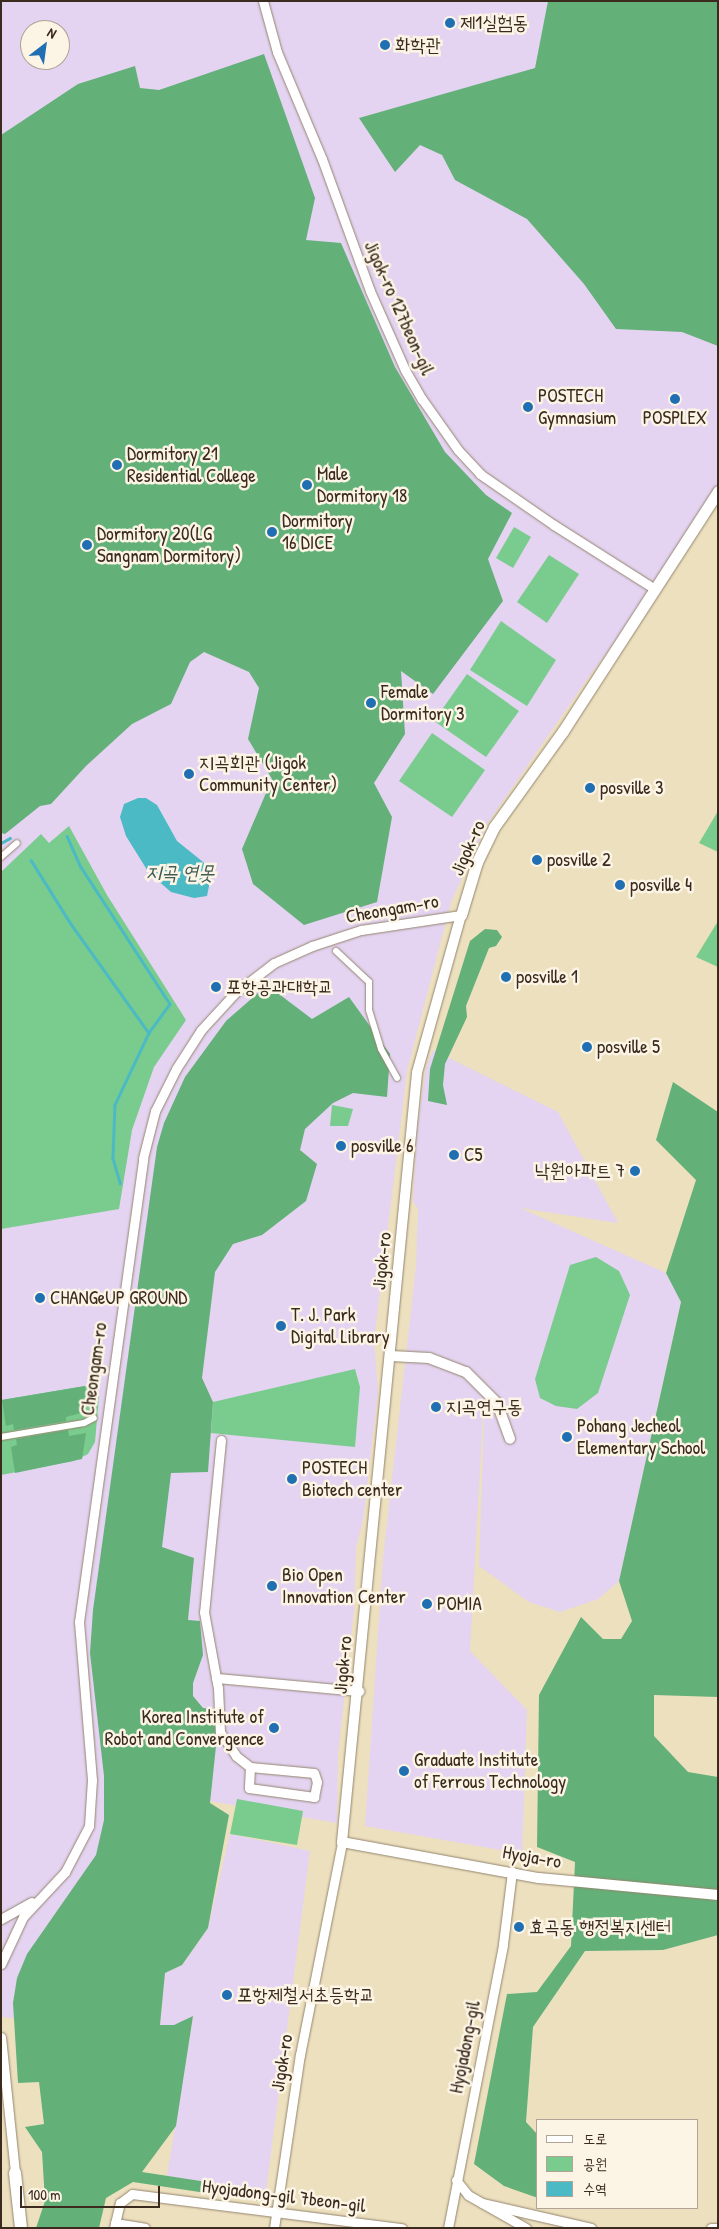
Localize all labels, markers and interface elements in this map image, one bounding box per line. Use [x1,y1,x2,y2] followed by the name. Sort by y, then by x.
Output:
[460,12,528,34] place label: 제1실험동
[444,17,456,29] marker: 제1실험동
[20,20,70,70] north arrow
[44,22,60,43] text: N
[395,34,441,56] place label: 화학관
[379,39,391,51] marker: 화학관
[359,237,439,379] street label: Jigok-ro 127beon-gil
[538,385,616,429] place label: POSTECH Gymnasium
[669,393,681,405] marker: POSPLEX
[522,401,534,413] marker: POSTECH Gymnasium
[643,407,707,429] place label: POSPLEX
[127,443,256,487] place label: Dormitory 21 Residential College
[111,459,123,471] marker: Dormitory 21 Residential College
[317,463,407,507] place label: Male Dormitory 18
[301,479,313,491] marker: Male Dormitory 18
[282,510,353,554] place label: Dormitory 16 DICE
[97,523,241,567] place label: Dormitory 20(LG Sangnam Dormitory)
[266,526,278,538] marker: Dormitory 16 DICE
[81,539,93,551] marker: Dormitory 20(LG Sangnam Dormitory)
[381,681,465,725] place label: Female Dormitory 3
[365,697,377,709] marker: Female Dormitory 3
[199,752,337,796] place label: 지곡회관 (Jigok Community Center)
[183,768,195,780] marker: 지곡회관 (Jigok Community Center)
[600,777,664,799] place label: posville 3
[584,782,596,794] marker: posville 3
[446,817,490,879] street label: Jigok-ro
[547,849,611,871] place label: posville 2
[531,854,543,866] marker: posville 2
[146,859,214,883] water label: 지곡 연못
[630,874,692,896] place label: posville 4
[614,879,626,891] marker: posville 4
[344,890,440,928] street label: Cheongam-ro
[516,966,578,988] place label: posville 1
[500,971,512,983] marker: posville 1
[226,976,333,998] place label: 포항공과대학교
[210,981,222,993] marker: 포항공과대학교
[597,1036,660,1058] place label: posville 5
[581,1041,593,1053] marker: posville 5
[351,1135,414,1157] place label: posville 6
[335,1140,347,1152] marker: posville 6
[464,1144,482,1166] place label: C5
[448,1149,460,1161] marker: C5
[535,1160,625,1182] place label: 낙원아파트 7
[629,1165,641,1177] marker: 낙원아파트 7
[368,1231,396,1291] street label: Jigok-ro
[50,1287,187,1309] place label: CHANGeUP GROUND
[34,1292,46,1304] marker: CHANGeUP GROUND
[291,1304,390,1348] place label: T. J. Park Digital Library
[275,1320,287,1332] marker: T. J. Park Digital Library
[76,1321,112,1417] street label: Cheongam-ro
[446,1396,522,1418] place label: 지곡연구동
[430,1401,442,1413] marker: 지곡연구동
[577,1415,705,1459] place label: Pohang Jecheol Elementary School
[561,1431,573,1443] marker: Pohang Jecheol Elementary School
[302,1457,402,1501] place label: POSTECH Biotech center
[286,1473,298,1485] marker: POSTECH Biotech center
[282,1564,406,1608] place label: Bio Open Innovation Center
[266,1580,278,1592] marker: Bio Open Innovation Center
[437,1593,482,1615] place label: POMIA
[421,1598,433,1610] marker: POMIA
[329,1635,357,1695] street label: Jigok-ro
[105,1706,264,1750] place label: Korea Institute of Robot and Convergence
[268,1722,280,1734] marker: Korea Institute of Robot and Convergence
[414,1749,566,1793] place label: Graduate Institute of Ferrous Technology
[398,1765,410,1777] marker: Graduate Institute of Ferrous Technology
[501,1841,563,1873] street label: Hyoja-ro
[529,1916,671,1938] place label: 효곡동 행정복지센터
[513,1921,525,1933] marker: 효곡동 행정복지센터
[237,1984,375,2006] place label: 포항제철서초등학교
[221,1989,233,2001] marker: 포항제철서초등학교
[445,1999,485,2095] street label: Hyojadong-gil
[266,2033,298,2093] street label: Jigok-ro
[536,2119,699,2209] legend
[583,2128,607,2149] text: 도로
[583,2153,607,2174] text: 공원
[201,2175,367,2217] street label: Hyojadong-gil 7beon-gil
[22,2176,162,2208] scale bar
[583,2178,607,2199] text: 수역
[28,2184,61,2205] text: 100 m

